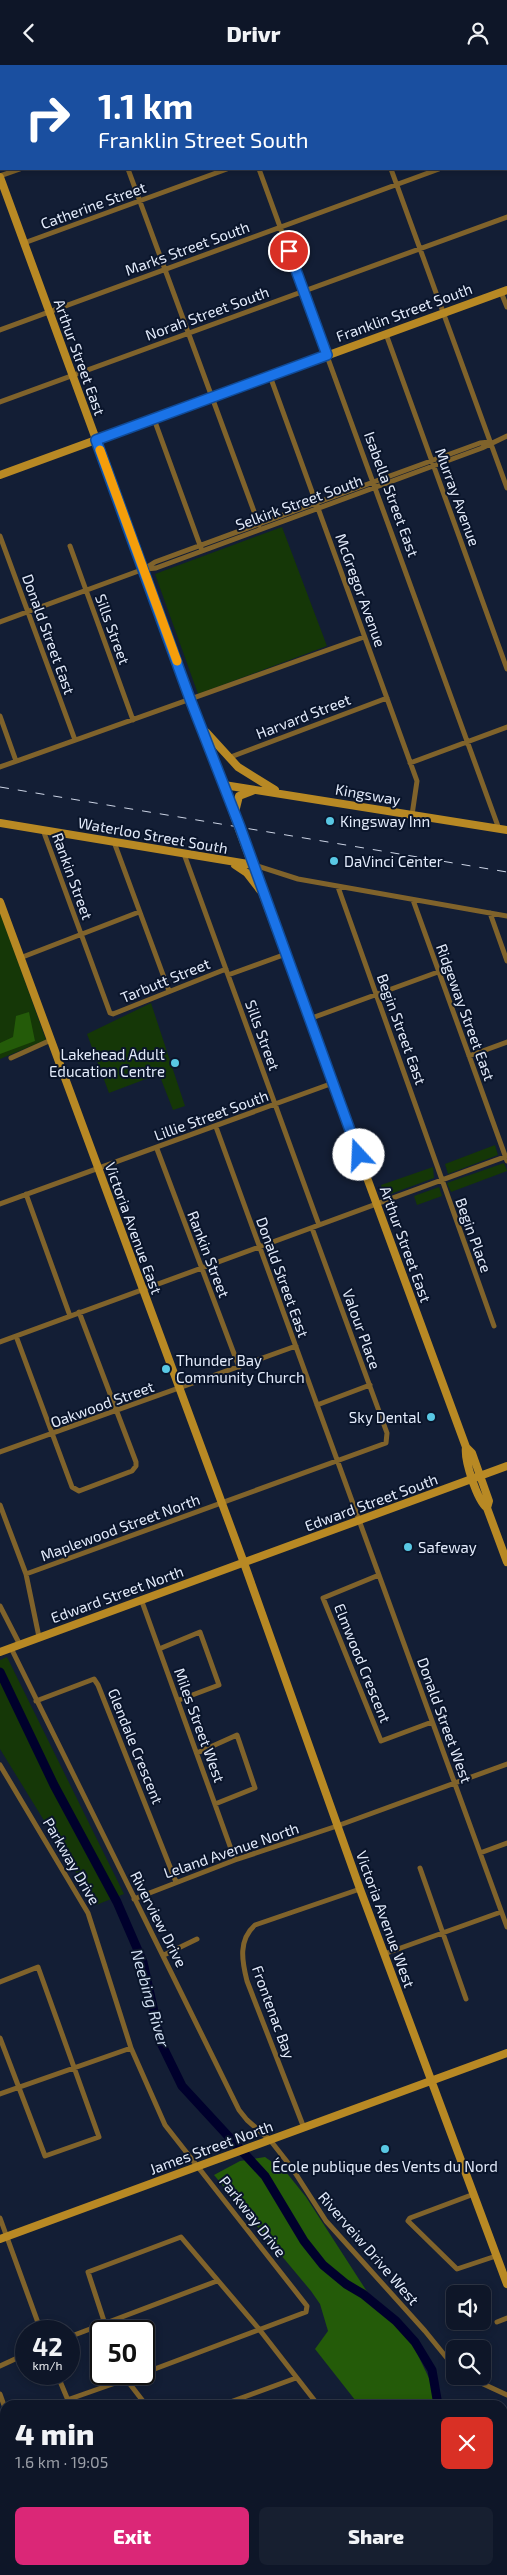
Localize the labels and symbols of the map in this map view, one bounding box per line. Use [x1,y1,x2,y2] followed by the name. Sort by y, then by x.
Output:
[38,177,148,232] street label: Catherine Street
[122,217,252,279] street label: Marks Street South
[268,230,310,272] pin
[333,279,475,345] street label: Franklin Street South
[143,282,271,344] street label: Norah Street South
[51,296,109,418] street label: Arthur Street East
[361,429,423,559] street label: Isabella Street East
[432,446,484,548] street label: Murray Avenue
[233,471,365,533] street label: Selkirk Street South
[332,531,390,649] street label: McGregor Avenue
[19,571,79,697] street label: Donald Street East
[92,591,134,667] street label: Sills Street
[253,690,353,742] street label: Harvard Street
[334,779,402,809] street label: Kingsway
[340,812,430,830] place label: Kingsway Inn
[77,813,229,857] street label: Waterloo Street South
[324,815,336,827] marker: Kingsway Inn
[49,830,97,922] street label: Rankin Street
[344,852,443,870] place label: DaVinci Center
[328,855,340,867] marker: DaVinci Center
[433,941,499,1083] street label: Ridgeway Street East
[118,954,213,1006] street label: Tarbutt Street
[374,971,430,1087] street label: Begin Street East
[242,997,284,1073] street label: Sills Street
[49,1045,165,1080] place label: Lakehead Adult Education Centre
[169,1057,181,1069] marker: Lakehead Adult Education Centre
[151,1086,271,1144] street label: Lillie Street South
[332,1128,384,1180] position arrow
[102,1160,166,1297] street label: Victoria Avenue East
[377,1183,435,1305] street label: Arthur Street East
[452,1195,496,1275] street label: Begin Place
[184,1208,234,1300] street label: Rankin Street
[253,1214,313,1340] street label: Donald Street East
[339,1286,385,1372] street label: Valour Place
[176,1351,305,1386] place label: Thunder Bay Community Church
[160,1363,172,1375] marker: Thunder Bay Community Church
[48,1377,156,1431] street label: Oakwood Street
[349,1408,422,1426] place label: Sky Dental
[425,1411,437,1423] marker: Sky Dental
[302,1470,440,1534] street label: Edward Street South
[38,1490,202,1564] street label: Maplewood Street North
[418,1538,477,1556] place label: Safeway
[402,1541,414,1553] marker: Safeway
[48,1562,186,1626] street label: Edward Street North
[331,1601,395,1726] street label: Elmwood Crescent
[414,1655,476,1785] street label: Donald Street West
[171,1665,229,1785] street label: Miles Street West
[105,1686,168,1807] street label: Glendale Crescent
[40,1814,104,1908] street label: Parkway Drive
[161,1818,301,1882] street label: Leland Avenue North
[353,1848,419,1990] street label: Victoria Avenue West
[127,1868,191,1970] street label: Riverview Drive
[128,1947,174,2050] water label: Neebing River
[249,1963,299,2061] street label: Frontenac Bay
[147,2116,275,2178] street label: James Street North
[379,2143,391,2155] marker: École publique des Vents du Nord
[272,2157,498,2175] place label: École publique des Vents du Nord
[216,2172,290,2260] street label: Parkway Drive
[315,2188,423,2308] street label: Riverveiw Drive West
[90,2320,155,2385] speed limit sign: 50

